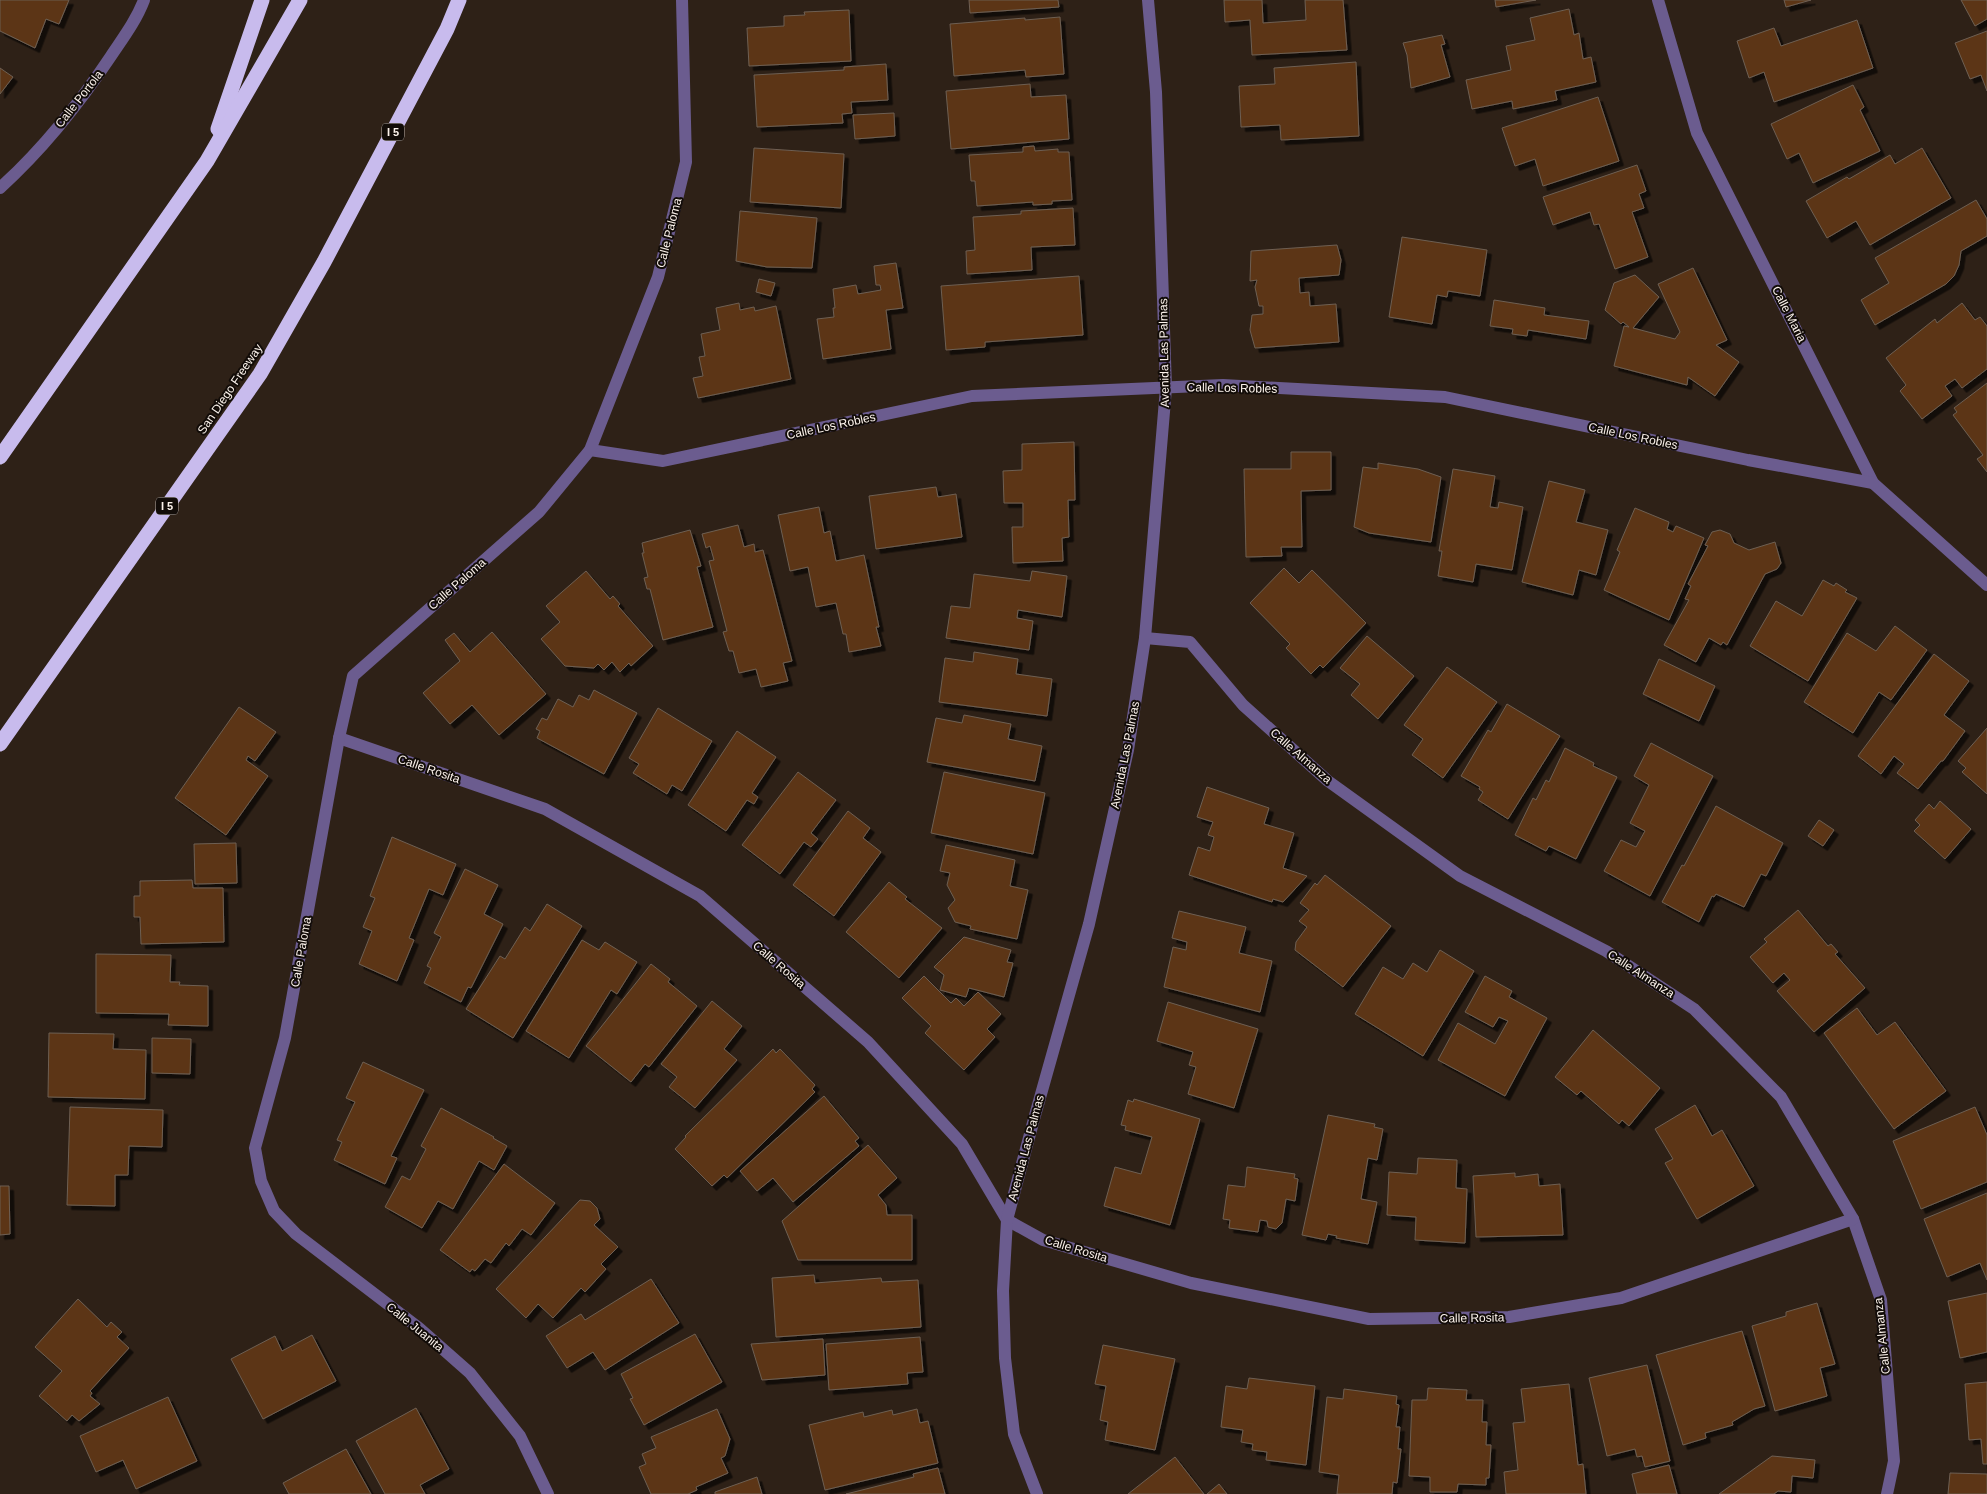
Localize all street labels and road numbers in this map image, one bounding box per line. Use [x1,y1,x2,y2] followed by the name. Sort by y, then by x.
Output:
[52,67,106,130] street label: Calle Portola
[382,124,404,140] road number: I 5
[654,196,685,269] street label: Calle Paloma
[1769,284,1809,345] street label: Calle Maria
[1156,298,1172,408] street label: Avenida Las Palmas
[195,341,265,437] street label: San Diego Freeway
[1187,380,1277,396] street label: Calle Los Robles
[785,410,877,442] street label: Calle Los Robles
[1587,420,1679,452] street label: Calle Los Robles
[156,498,178,514] road number: I 5
[425,555,489,613] street label: Calle Paloma
[1108,700,1142,810] street label: Avenida Las Palmas
[1267,726,1335,787] street label: Calle Almanza
[396,752,462,786] street label: Calle Rosita
[288,915,314,988] street label: Calle Paloma
[750,938,808,992] street label: Calle Rosita
[1605,947,1677,1001] street label: Calle Almanza
[1005,1093,1047,1203] street label: Avenida Las Palmas
[1043,1233,1109,1265] street label: Calle Rosita
[1871,1297,1893,1375] street label: Calle Almanza
[384,1300,447,1354] street label: Calle Juanita
[1440,1310,1505,1326] street label: Calle Rosita

